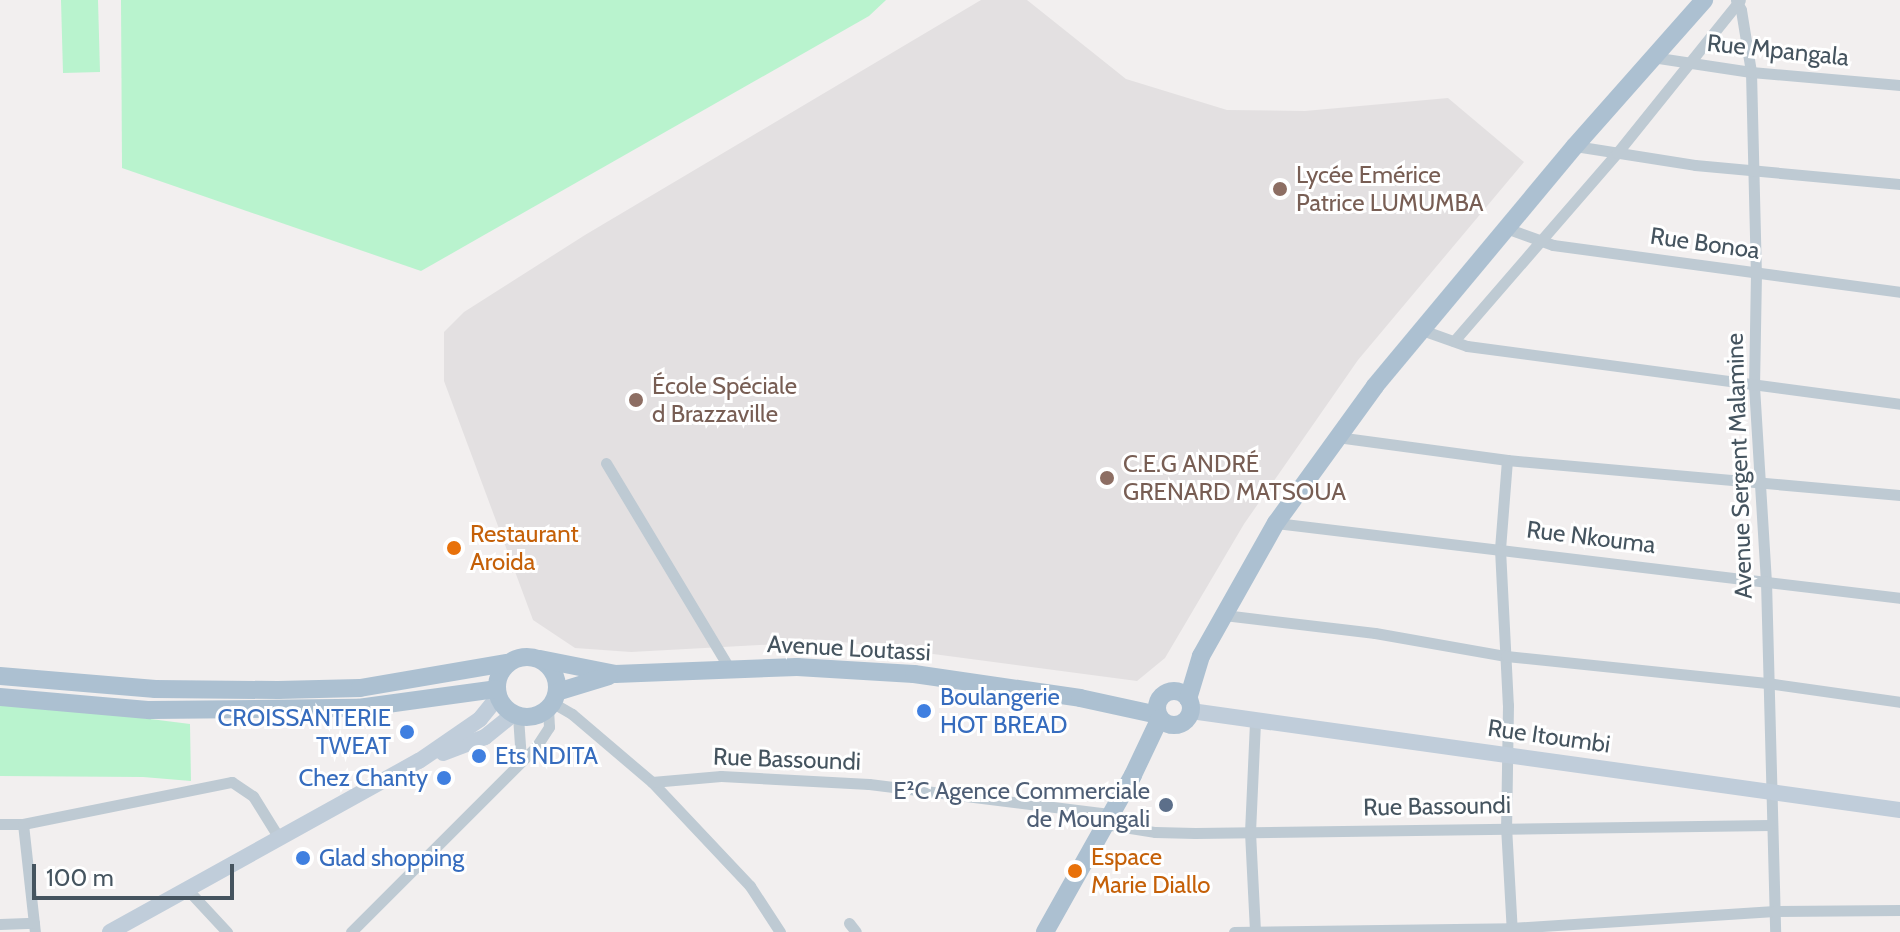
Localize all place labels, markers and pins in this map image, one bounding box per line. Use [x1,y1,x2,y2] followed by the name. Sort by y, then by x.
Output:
[1296,161,1484,217] place label: Lycée Emérice Patrice LUMUMBA
[1271,180,1289,198] marker: Lycée Emérice Patrice LUMUMBA
[652,372,797,428] place label: École Spéciale d Brazzaville
[627,391,645,409] marker: École Spéciale d Brazzaville
[1123,450,1346,506] place label: C.E.G ANDRÉ GRENARD MATSOUA
[1098,469,1116,487] marker: C.E.G ANDRÉ GRENARD MATSOUA
[470,520,579,576] place label: Restaurant Aroida
[445,539,463,557] marker: Restaurant Aroida
[940,683,1067,739] place label: Boulangerie HOT BREAD
[915,702,933,720] marker: Boulangerie HOT BREAD
[217,704,391,760] place label: CROISSANTERIE TWEAT
[398,723,416,741] marker: CROISSANTERIE TWEAT
[495,742,598,770] place label: Ets NDITA
[470,747,488,765] marker: Ets NDITA
[298,764,428,792] place label: Chez Chanty
[435,769,453,787] marker: Chez Chanty
[893,777,1150,833] place label: E²C Agence Commerciale de Moungali
[1157,796,1175,814] marker: E²C Agence Commerciale de Moungali
[1091,843,1211,899] place label: Espace Marie Diallo
[319,844,464,872] place label: Glad shopping
[294,849,312,867] marker: Glad shopping
[1066,862,1084,880] marker: Espace Marie Diallo

